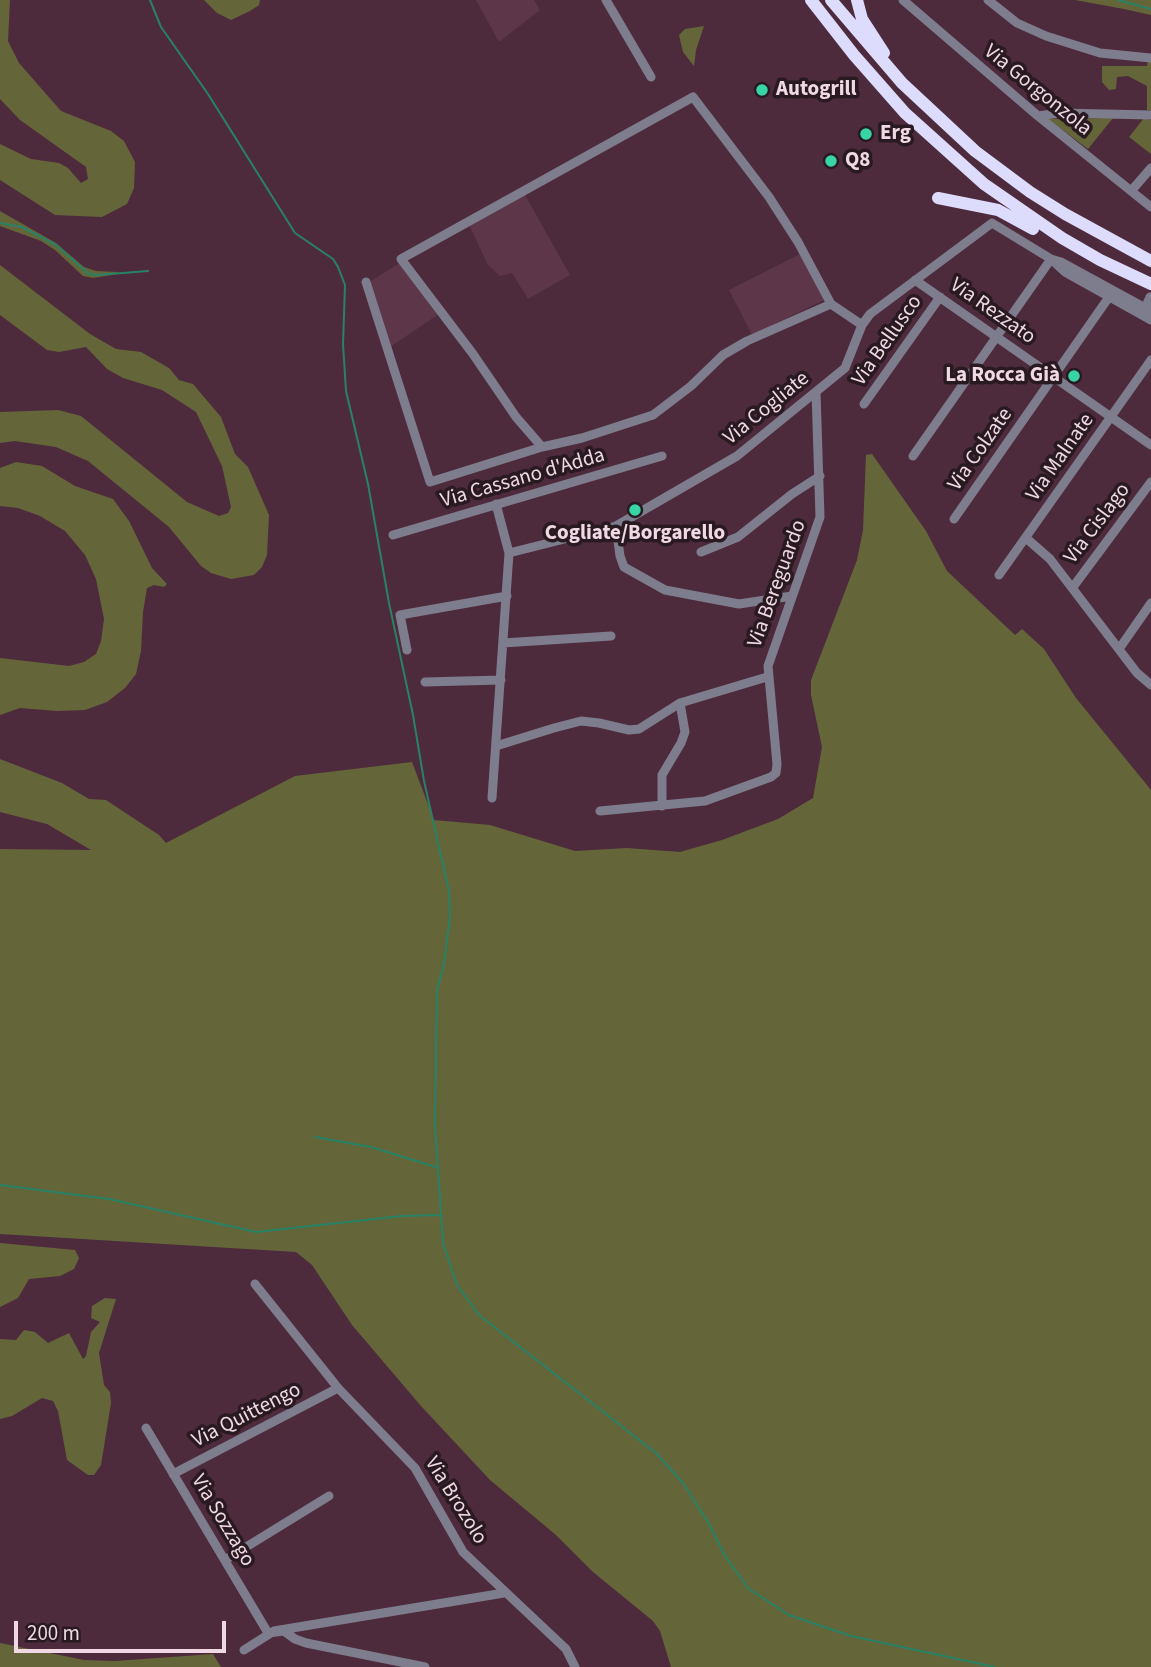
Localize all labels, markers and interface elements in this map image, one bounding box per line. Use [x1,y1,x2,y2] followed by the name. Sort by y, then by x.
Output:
[978,40,1096,142] street label: Via Gorgonzola
[776,77,857,103] place label: Autogrill
[754,82,770,98] marker: Autogrill
[880,121,911,147] place label: Erg
[858,126,874,142] marker: Erg
[845,148,870,174] place label: Q8
[823,153,839,169] marker: Q8
[944,273,1040,351] street label: Via Rezzato
[848,291,928,391] street label: Via Bellusco
[945,363,1060,389] place label: La Rocca Già
[719,367,815,451] street label: Via Cogliate
[1066,368,1082,384] marker: La Rocca Già
[943,404,1019,496] street label: Via Colzate
[1022,409,1100,507] street label: Via Malnate
[438,444,608,514] street label: Via Cassano d'Adda
[1060,479,1136,569] street label: Via Cislago
[627,502,643,518] marker: Cogliate/Borgarello
[743,517,813,651] street label: Via Bereguardo
[545,521,725,547] place label: Cogliate/Borgarello
[189,1378,305,1454] street label: Via Quittengo
[418,1453,492,1549] street label: Via Brozolo
[185,1470,259,1572] street label: Via Sozzago
[18,1608,229,1652] scale bar
[27,1618,80,1648] text: 200 m

